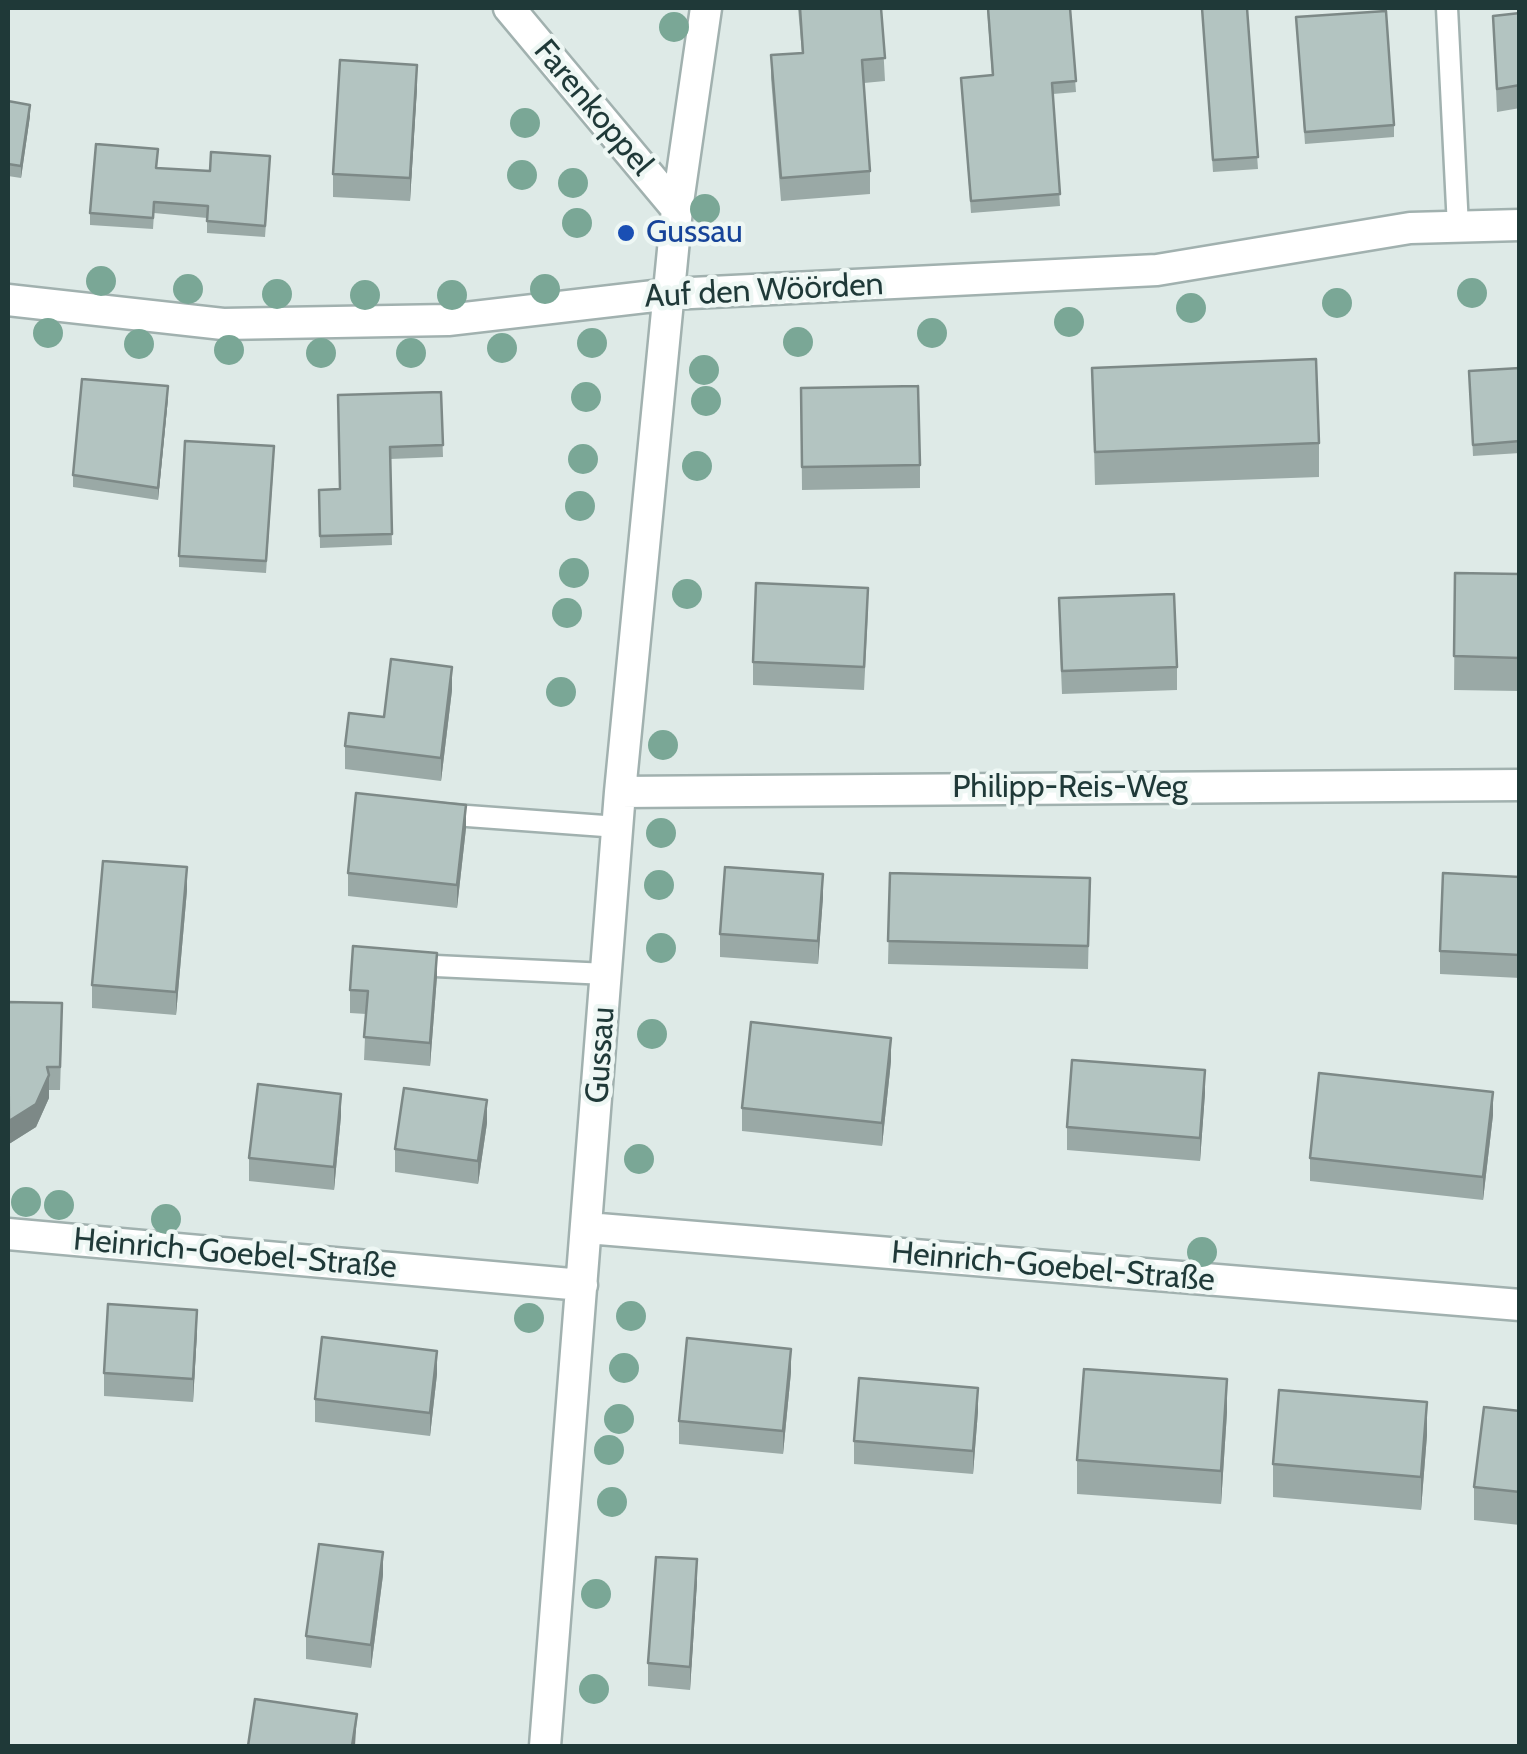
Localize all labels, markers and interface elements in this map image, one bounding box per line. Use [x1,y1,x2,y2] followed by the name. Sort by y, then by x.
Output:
[525,32,661,184] street label: Farenkoppel
[646,214,743,252] place label: Gussau
[615,222,637,244] marker: Gussau
[644,266,884,316] street label: Auf den Wöörden
[952,769,1188,807] street label: Philipp-Reis-Weg
[578,1005,624,1105] street label: Gussau
[72,1221,398,1287] street label: Heinrich-Goebel-Straße
[890,1234,1216,1300] street label: Heinrich-Goebel-Straße

